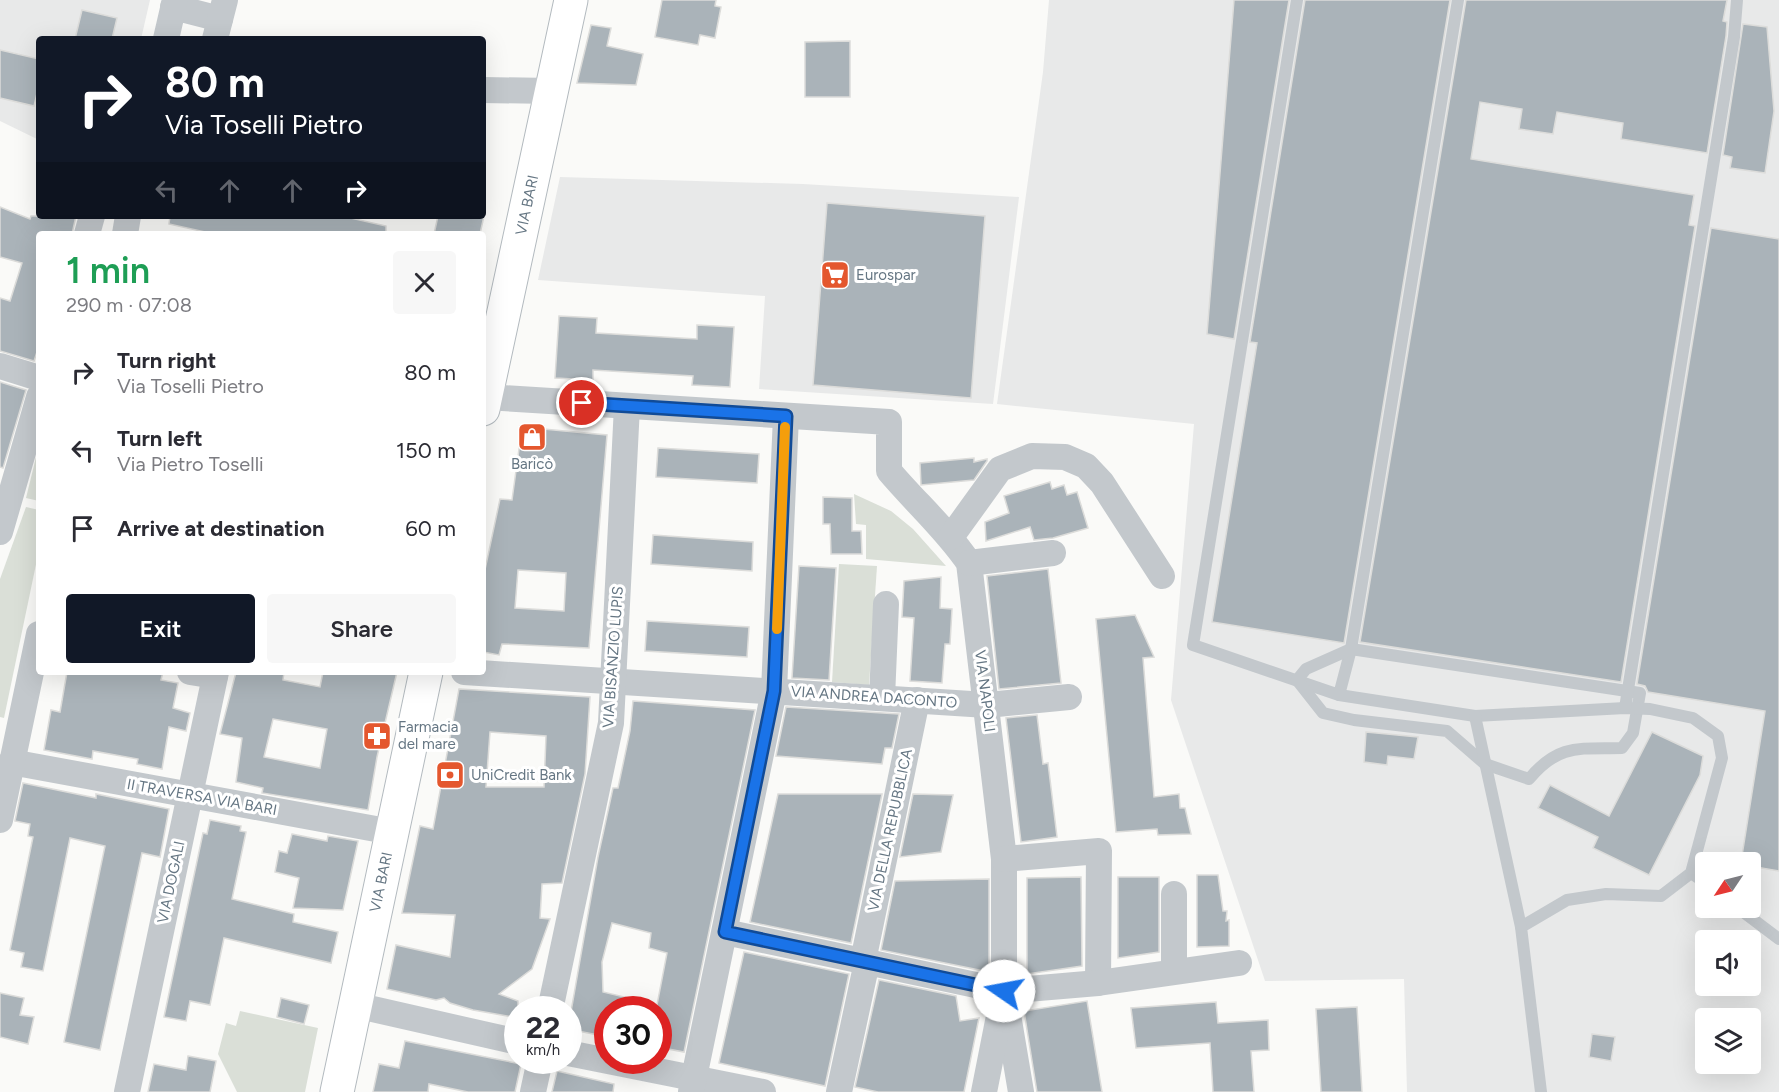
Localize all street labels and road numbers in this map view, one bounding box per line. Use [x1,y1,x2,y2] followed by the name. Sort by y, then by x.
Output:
[512,173,542,237] street label: VIA BARI
[599,586,627,728] street label: VIA BISANZIO LUPIS
[971,649,999,733] street label: VIA NAPOLI
[790,682,958,712] street label: VIA ANDREA DACONTO
[864,747,916,913] street label: VIA DELLA REPUBBLICA
[126,775,278,819] street label: II TRAVERSA VIA BARI
[154,839,188,925] street label: VIA DOGALI
[366,850,396,914] street label: VIA BARI

